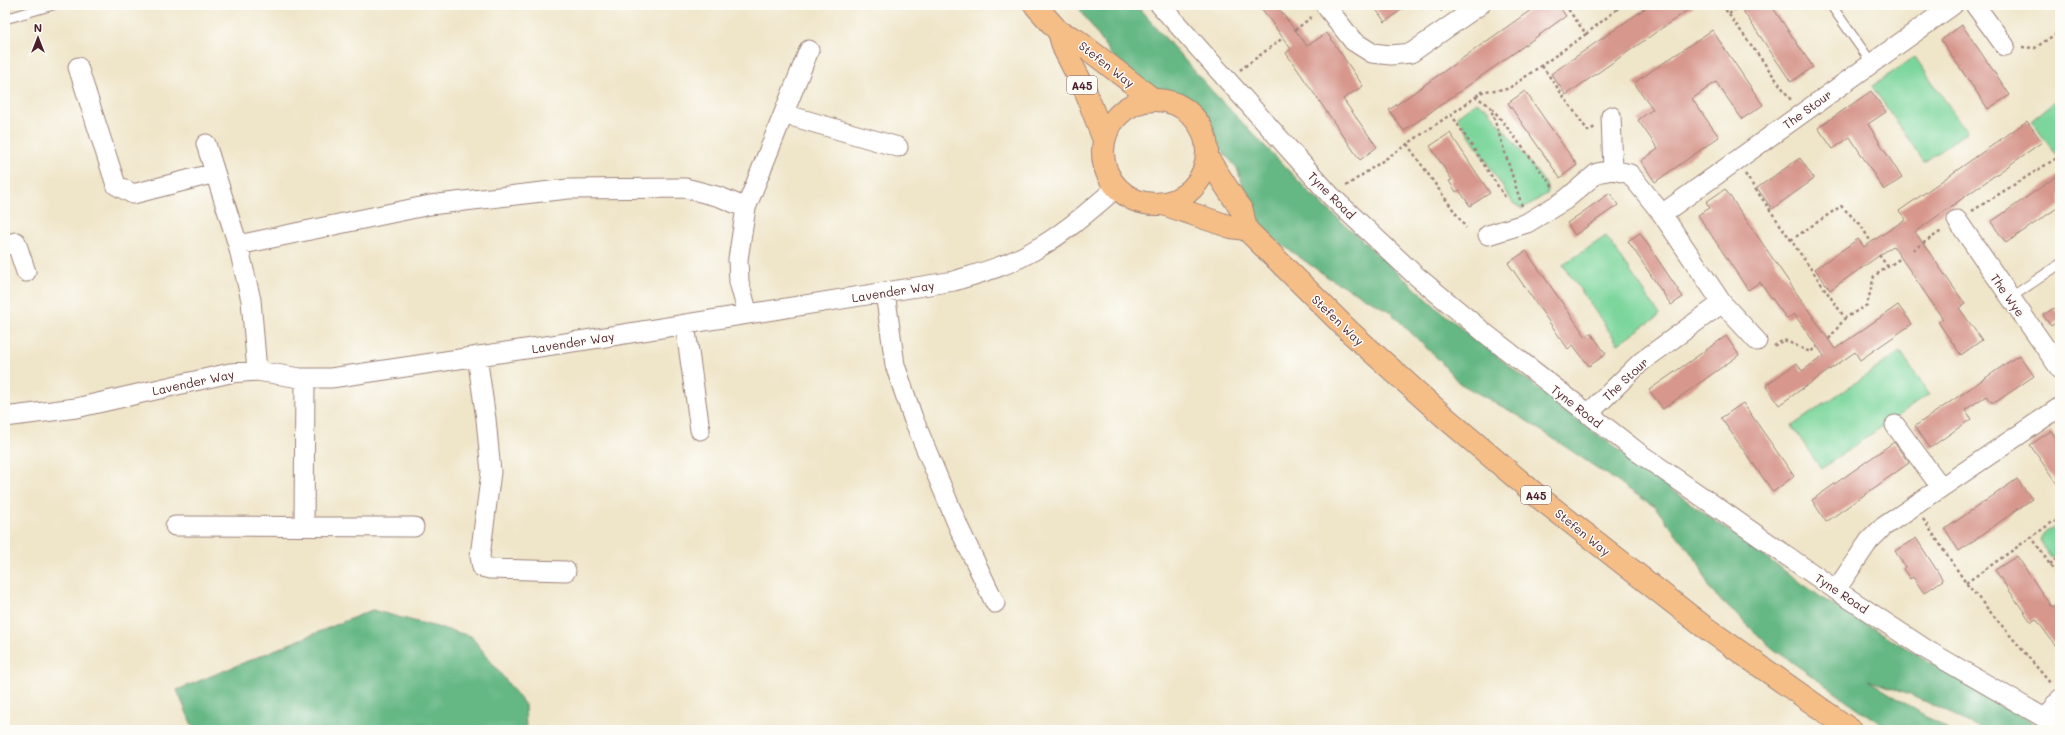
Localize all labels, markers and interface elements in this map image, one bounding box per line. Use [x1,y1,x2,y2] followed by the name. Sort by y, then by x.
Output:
[18,18,58,58] north arrow
[34,20,42,35] text: N
[1076,37,1138,91] street label: Stefen Way
[1067,76,1097,94] road number: A45
[1779,86,1835,132] street label: The Stour
[1305,168,1359,222] street label: Tyne Road
[1987,270,2029,320] street label: The Wye
[851,277,935,305] street label: Lavender Way
[1309,291,1367,349] street label: Stefen Way
[531,328,615,356] street label: Lavender Way
[1599,354,1651,404] street label: The Stour
[151,366,235,398] street label: Lavender Way
[1548,381,1606,431] street label: Tyne Road
[1521,486,1551,504] road number: A45
[1552,505,1614,559] street label: Stefen Way
[1812,569,1872,617] street label: Tyne Road

